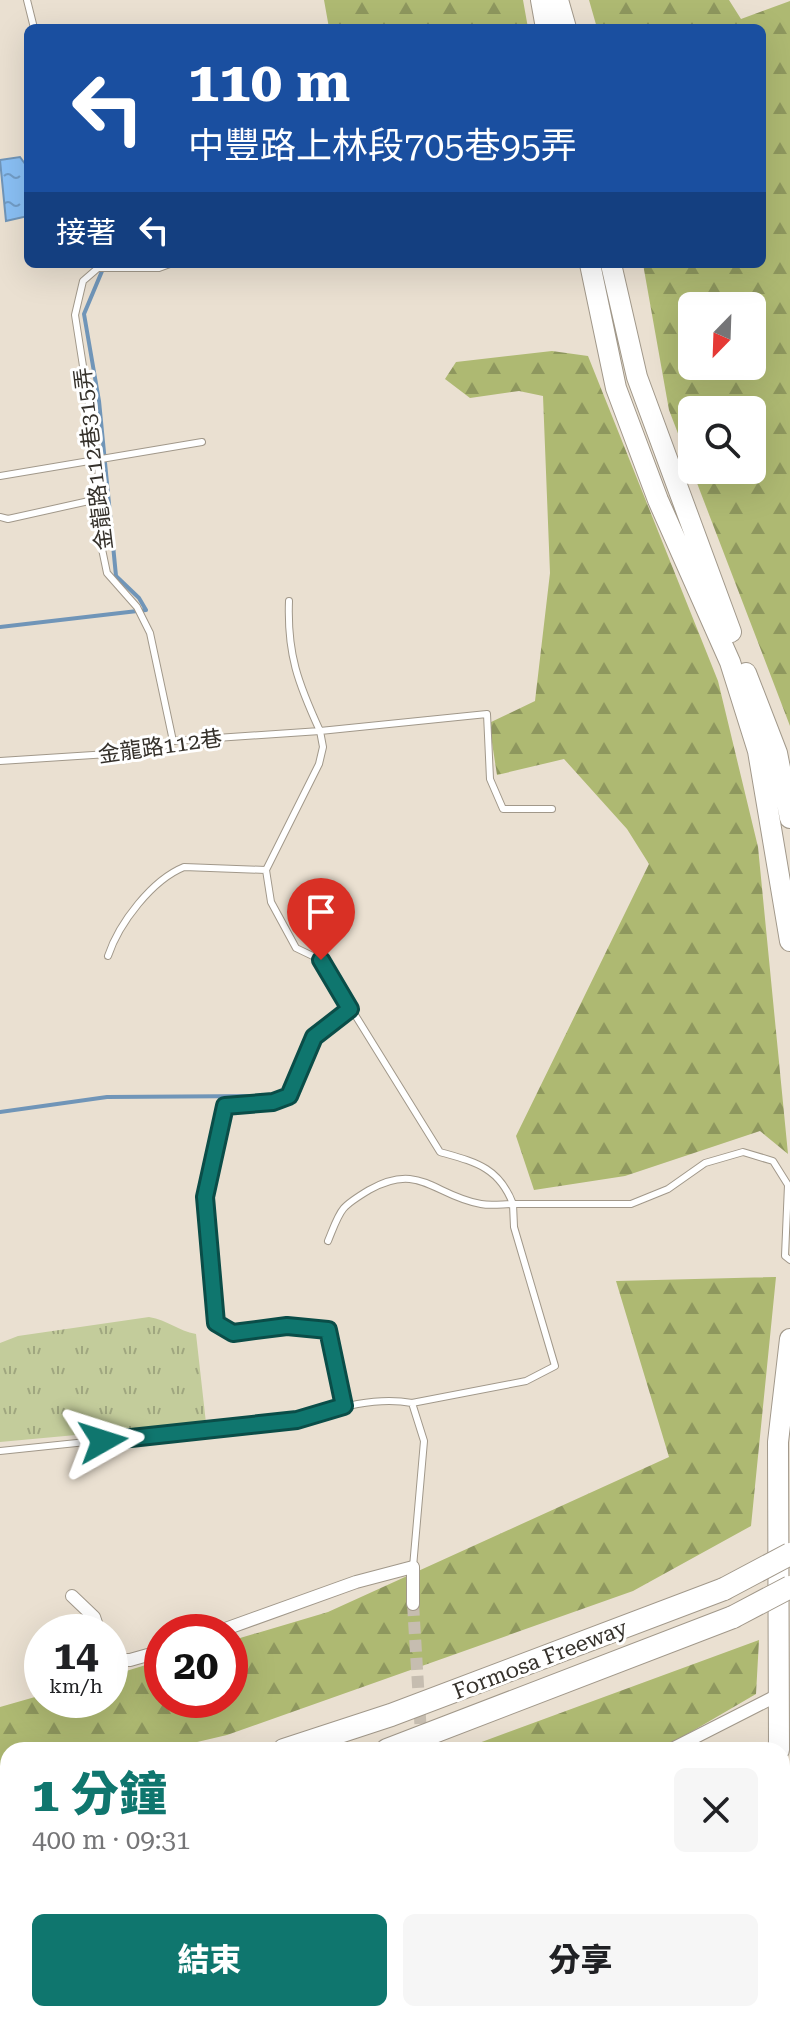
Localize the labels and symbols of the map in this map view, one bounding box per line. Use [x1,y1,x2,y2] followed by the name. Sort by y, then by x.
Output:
[678,292,766,380] north arrow
[70,366,117,552] street label: 金龍路112巷315弄
[96,725,224,768] street label: 金龍路112巷
[287,878,355,960] pin
[61,1399,145,1483] position arrow
[144,1614,248,1718] speed limit sign: 20
[450,1615,631,1704] street label: Formosa Freeway

